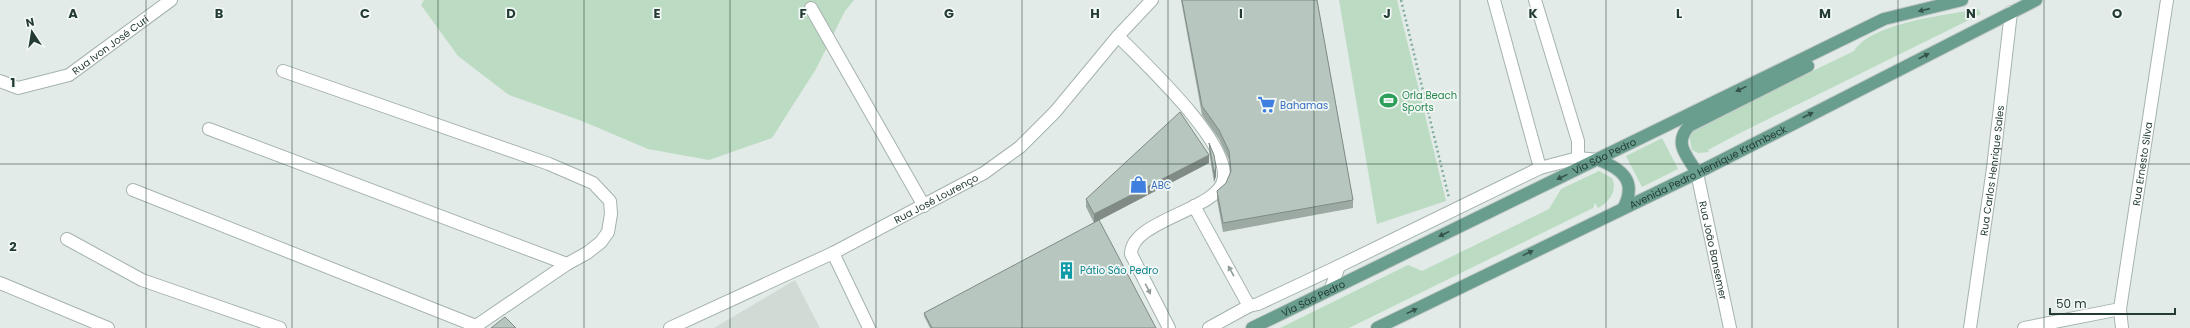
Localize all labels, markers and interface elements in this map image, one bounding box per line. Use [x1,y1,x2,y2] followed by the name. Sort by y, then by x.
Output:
[68,4,78,23] text: A
[215,4,224,23] text: B
[360,4,370,23] text: C
[506,4,516,23] text: D
[653,4,661,23] text: E
[799,4,807,23] text: F
[944,4,954,23] text: G
[1090,4,1100,23] text: H
[1239,4,1243,23] text: I
[1383,4,1391,23] text: J
[1528,4,1538,23] text: K
[1676,4,1682,23] text: L
[1819,4,1831,23] text: M
[1966,4,1976,23] text: N
[2112,4,2122,23] text: O
[1918,7,1930,13] one-way arrow
[12,12,52,52] north arrow
[69,12,152,78] street label: Rua Ivon José Curi
[24,14,36,31] text: N
[1918,53,1930,59] one-way arrow
[11,73,15,92] text: 1
[1735,86,1747,92] one-way arrow
[1402,88,1457,115] place label: Orla Beach Sports
[1379,91,1399,111] sports icon: Orla Beach Sports
[1257,95,1277,115] supermarket icon: Bahamas
[1280,98,1328,113] place label: Bahamas
[1976,105,2008,237] street label: Rua Carlos Henrique Sales
[1802,112,1814,119] one-way arrow
[1627,121,1790,213] street label: Avenida Pedro Henrique Krambeck
[2129,121,2156,207] street label: Rua Ernesto Silva
[1570,134,1639,178] street label: Via São Pedro
[891,170,981,227] street label: Rua José Lourenço
[1556,174,1567,180] one-way arrow
[1128,175,1148,195] shop icon: ABC
[1151,178,1172,193] place label: ABC
[1695,200,1731,301] street label: Rua João Bansemer
[1439,231,1450,237] one-way arrow
[9,237,17,256] text: 2
[1523,250,1534,257] one-way arrow
[1057,260,1077,280] building icon: Pátio São Pedro
[1080,263,1158,278] place label: Pátio São Pedro
[1227,266,1234,277] one-way arrow
[1279,277,1348,321] street label: Via São Pedro
[1145,283,1152,295] one-way arrow
[2050,290,2175,316] scale bar
[2056,295,2087,312] text: 50 m
[1406,307,1417,314] one-way arrow

